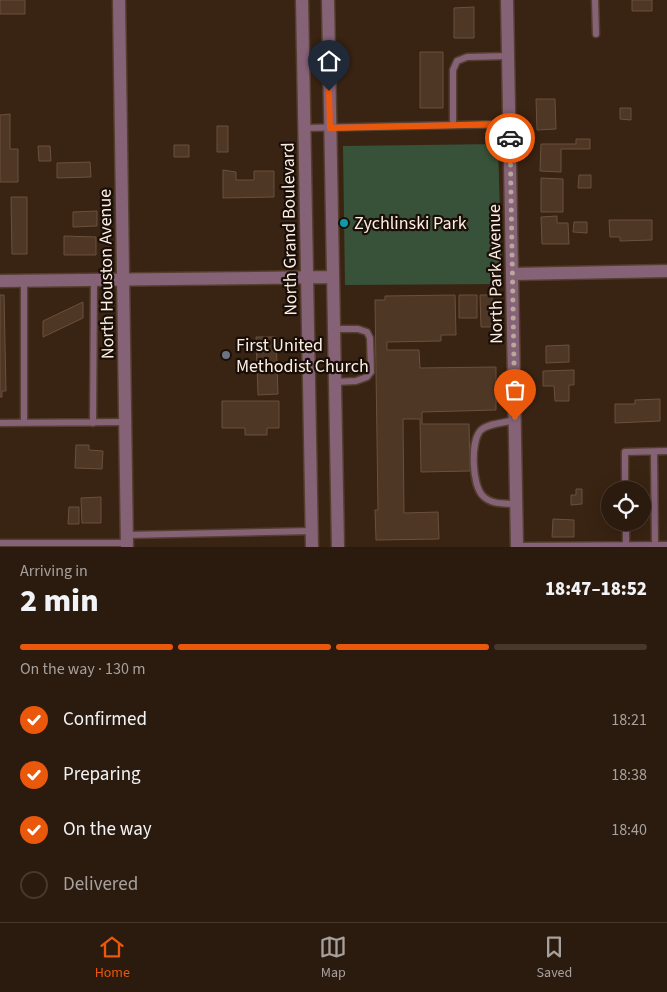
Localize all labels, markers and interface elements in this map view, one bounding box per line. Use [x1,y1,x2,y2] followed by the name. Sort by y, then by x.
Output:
[308,40,350,91] pin
[315,47,343,75] icon: home
[485,113,535,163] courier
[496,124,524,152] icon: car
[275,142,304,316] street label: North Grand Boulevard
[93,189,120,359] street label: North Houston Avenue
[482,204,509,344] street label: North Park Avenue
[354,211,467,236] place label: Zychlinski Park
[338,217,350,229] marker: Zychlinski Park
[236,333,369,379] place label: First United Methodist Church
[220,349,232,361] marker: First United Methodist Church
[494,369,536,420] pin
[501,376,529,404] icon: bag
[601,481,651,531] map controls
[601,481,651,531] button: locate
[20,560,88,582] text: Arriving in
[545,576,647,603] text: 18:47–18:52
[20,578,99,624] text: 2 min
[20,658,145,680] text: On the way · 130 m
[20,706,48,734] icon: check
[63,706,147,733] text: Confirmed
[611,709,647,731] text: 18:21
[20,761,48,789] icon: check
[63,761,141,788] text: Preparing
[611,764,647,786] text: 18:38
[20,816,48,844] icon: check
[63,816,152,843] text: On the way
[611,819,647,841] text: 18:40
[63,871,138,898] text: Delivered
[95,933,130,983] tab: Home
[319,933,347,983] tab: Map
[537,933,572,983] tab: Saved

